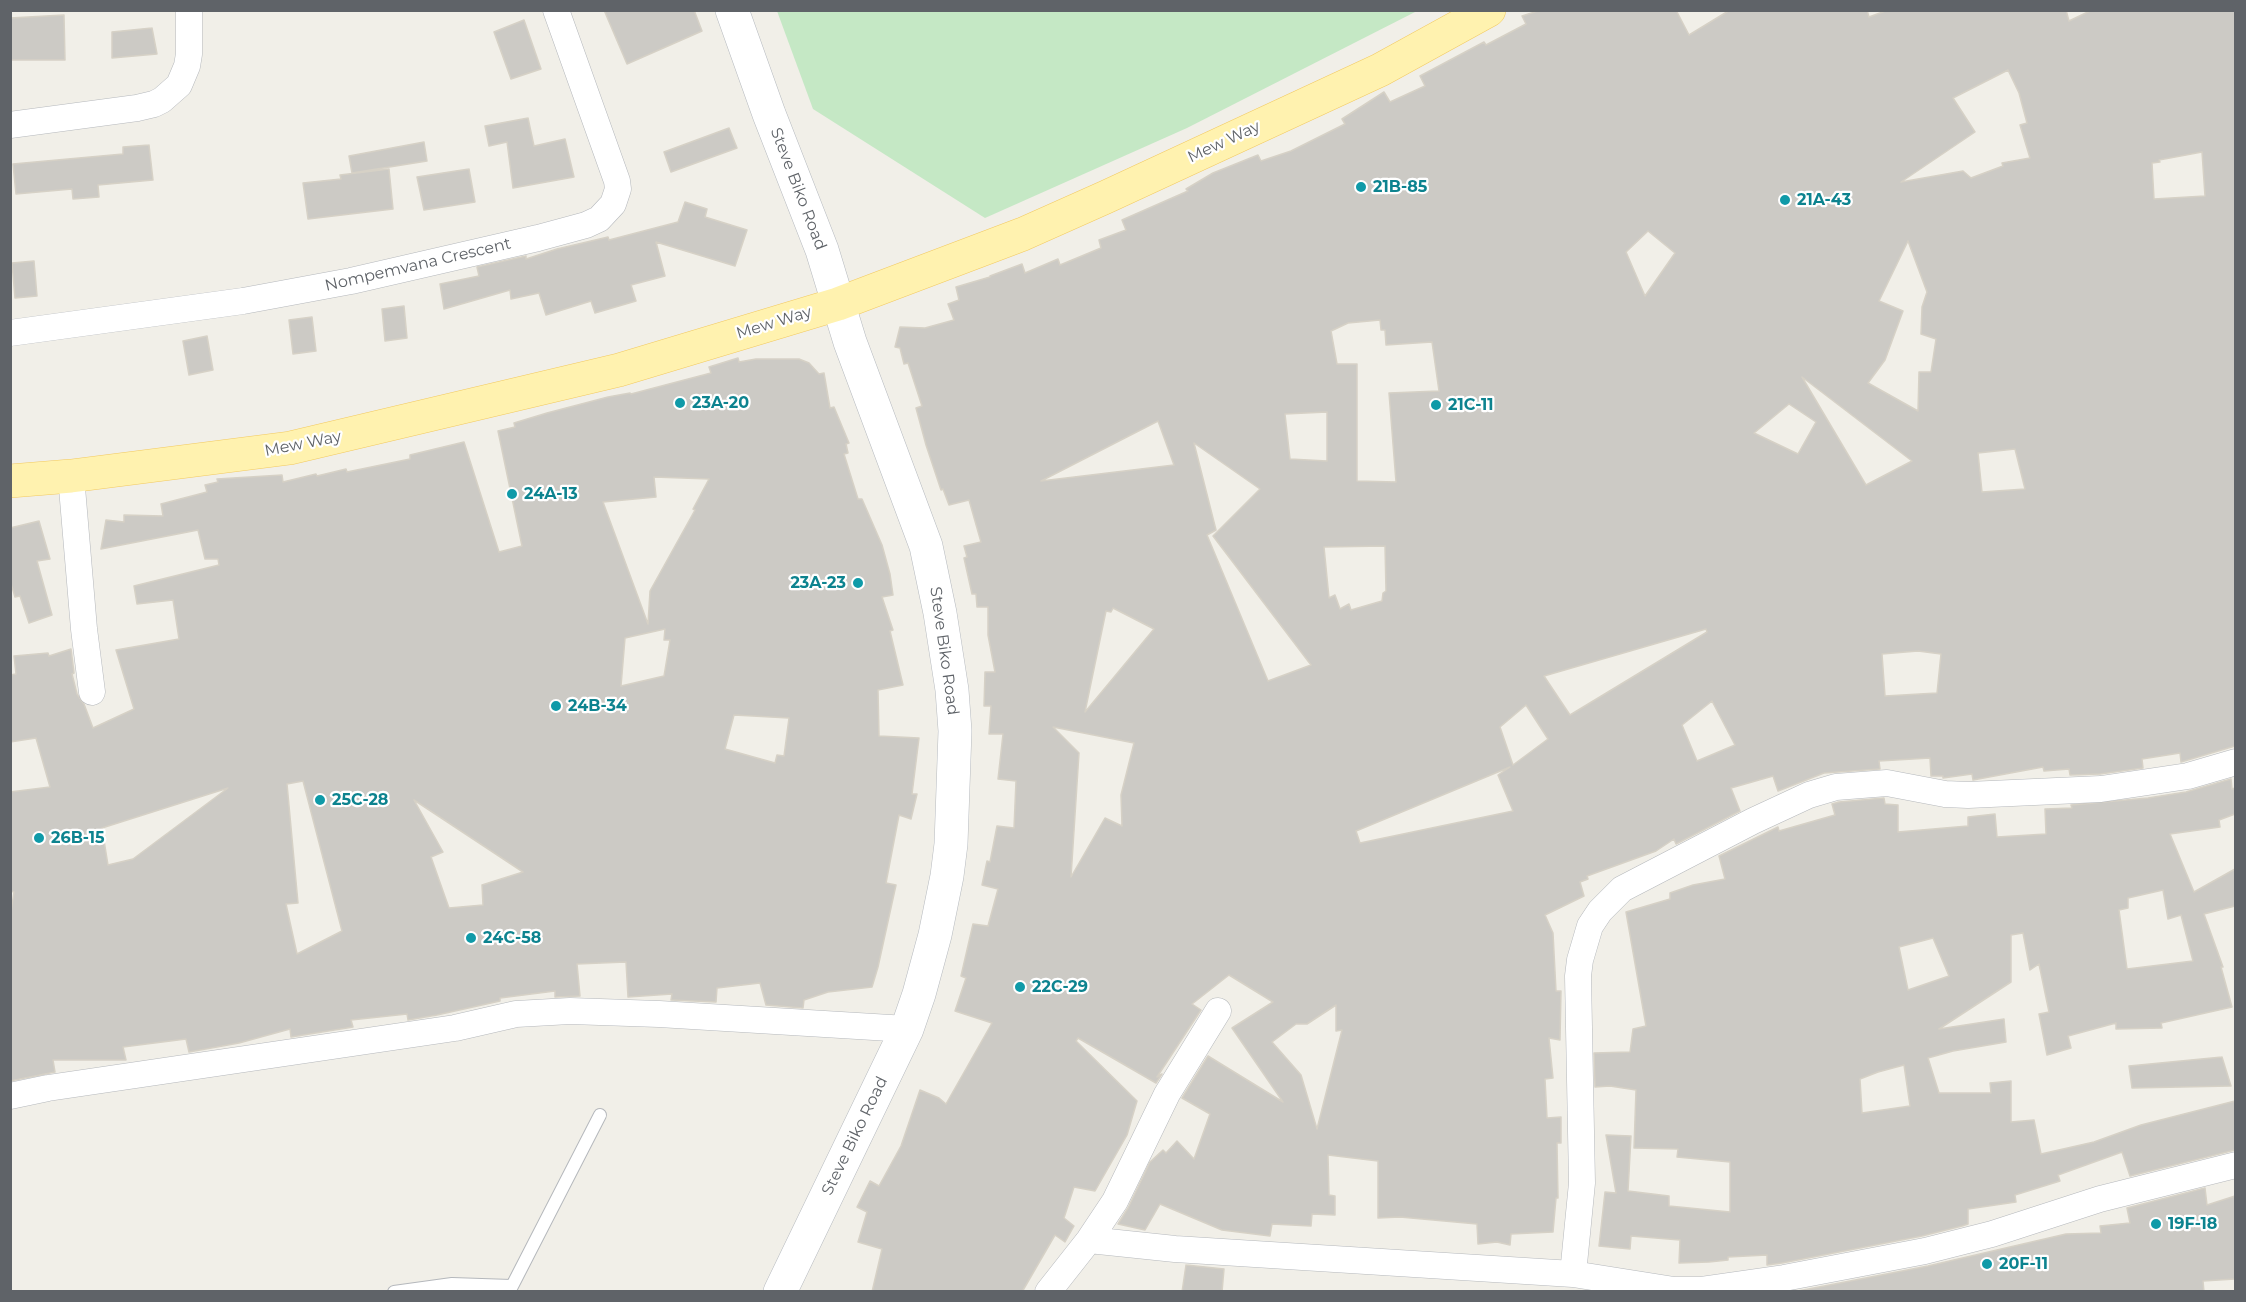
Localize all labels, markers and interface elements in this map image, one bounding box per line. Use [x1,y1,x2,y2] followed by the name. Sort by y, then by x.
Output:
[1185,117,1263,167] street label: Mew Way
[766,125,830,253] street label: Steve Biko Road
[1373,177,1427,197] place label: 21B-85
[1354,180,1368,194] marker: 21B-85
[1797,190,1851,210] place label: 21A-43
[1778,193,1792,207] marker: 21A-43
[323,234,513,296] street label: Nompemvana Crescent
[734,302,814,344] street label: Mew Way
[692,393,749,413] place label: 23A-20
[1448,395,1494,415] place label: 21C-11
[673,396,687,410] marker: 23A-20
[1429,398,1443,412] marker: 21C-11
[263,427,343,461] street label: Mew Way
[524,484,578,504] place label: 24A-13
[505,487,519,501] marker: 24A-13
[790,573,846,593] place label: 23A-23
[851,576,865,590] marker: 23A-23
[925,586,963,716] street label: Steve Biko Road
[568,696,627,716] place label: 24B-34
[549,699,563,713] marker: 24B-34
[332,790,388,810] place label: 25C-28
[313,793,327,807] marker: 25C-28
[51,828,104,848] place label: 26B-15
[32,831,46,845] marker: 26B-15
[483,928,541,948] place label: 24C-58
[464,931,478,945] marker: 24C-58
[1032,977,1088,997] place label: 22C-29
[1013,980,1027,994] marker: 22C-29
[818,1074,892,1198] street label: Steve Biko Road
[2168,1214,2217,1234] place label: 19F-18
[2149,1217,2163,1231] marker: 19F-18
[1999,1254,2048,1274] place label: 20F-11
[1980,1257,1994,1271] marker: 20F-11

